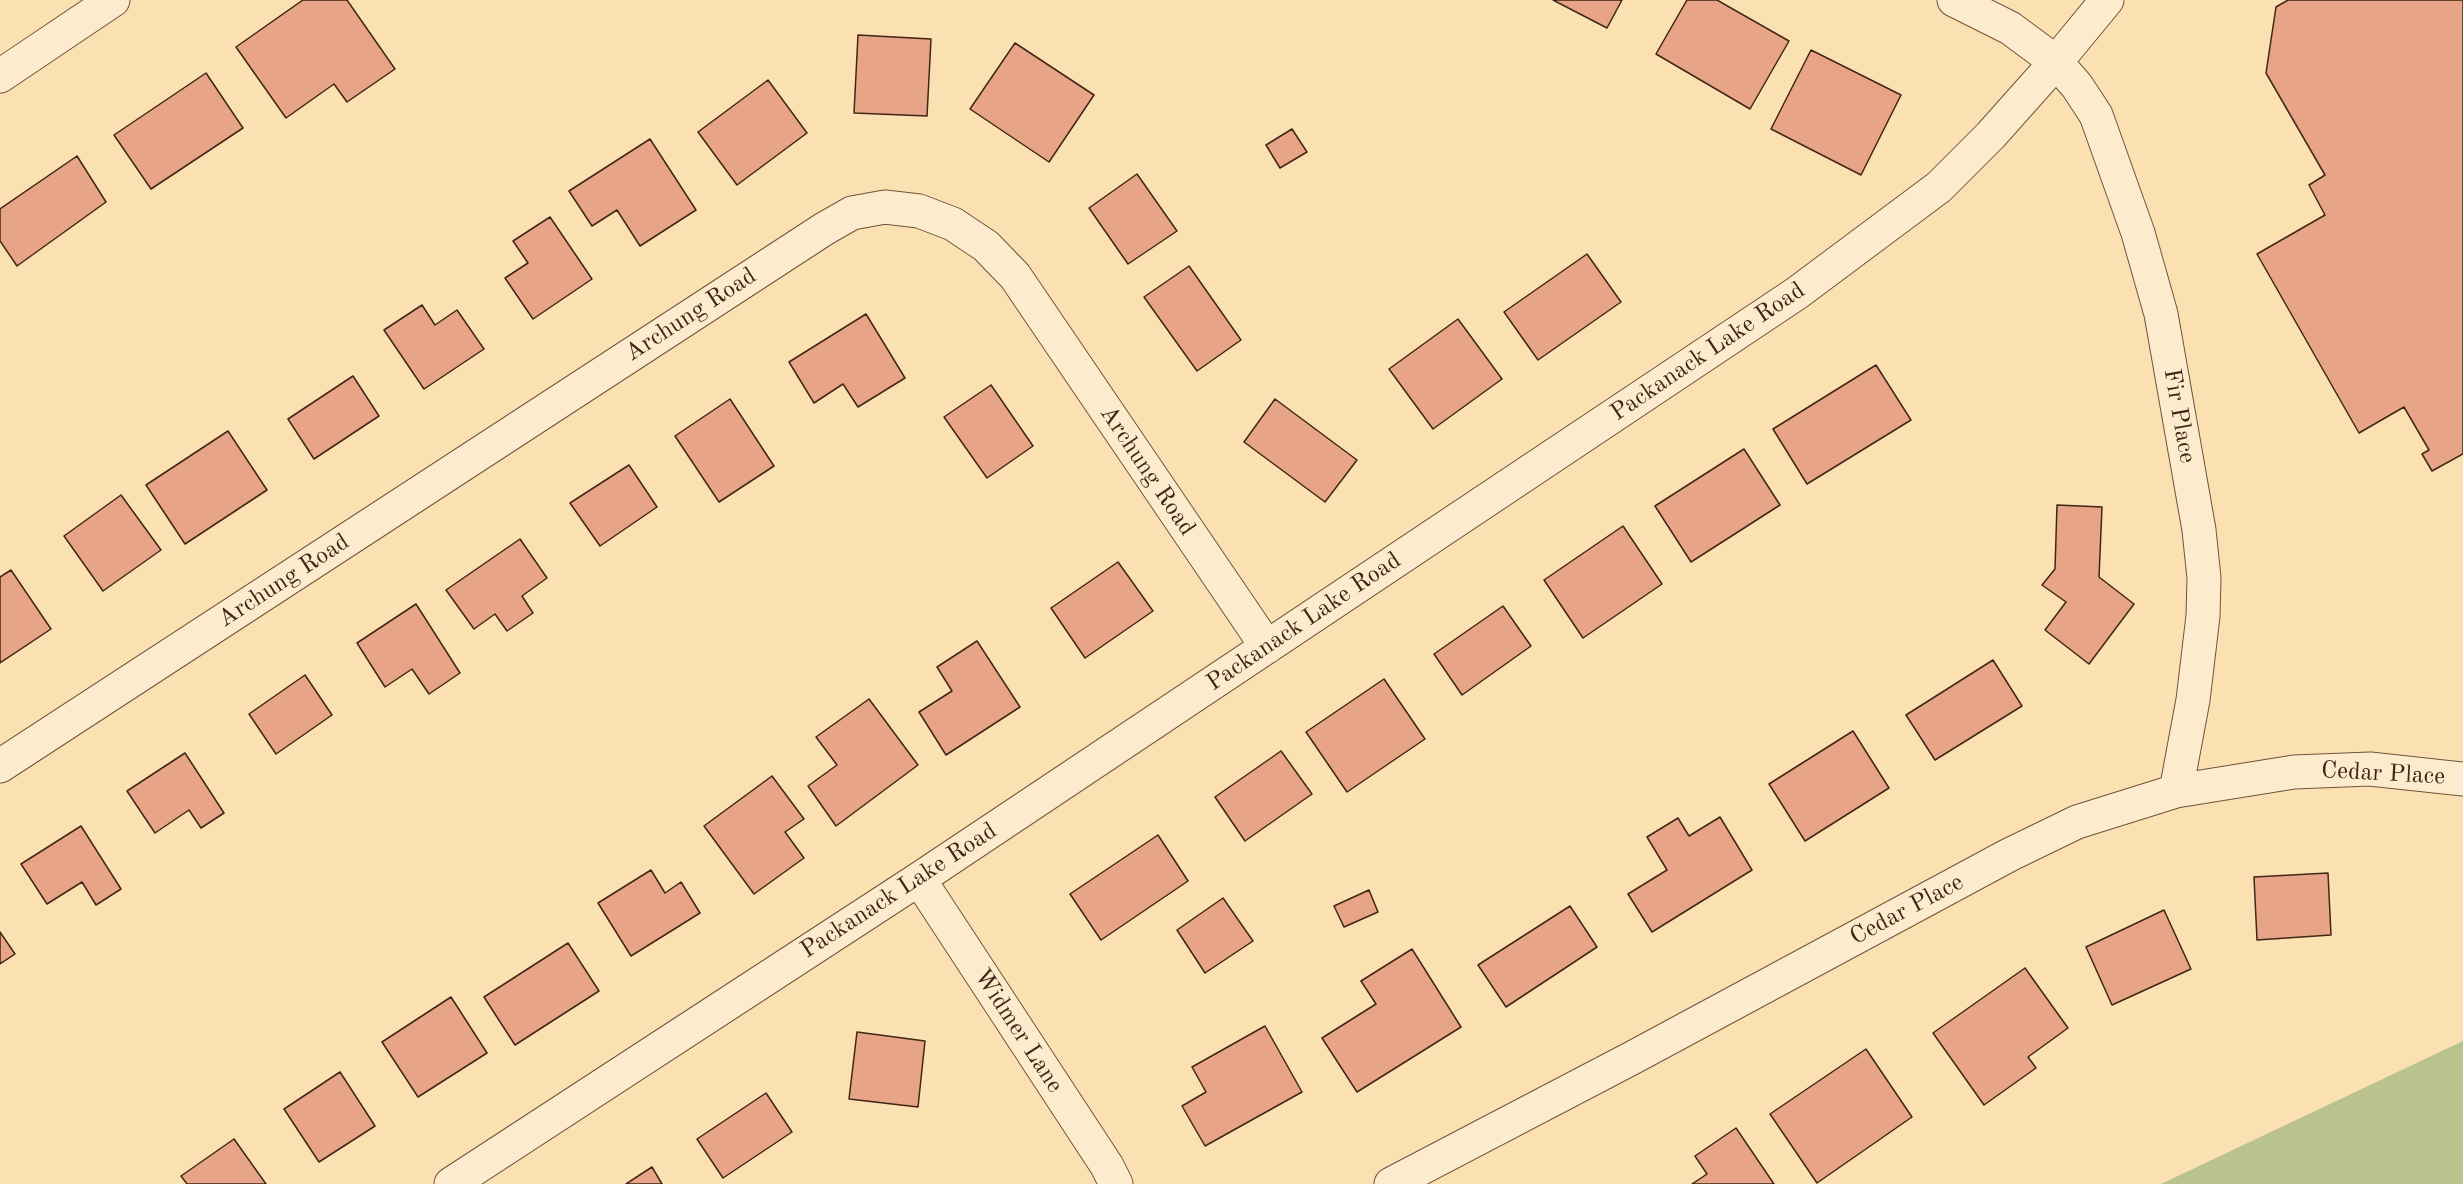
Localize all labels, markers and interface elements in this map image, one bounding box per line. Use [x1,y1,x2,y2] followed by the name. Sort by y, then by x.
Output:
[620,262,762,368] street label: Archung Road
[1605,276,1811,428] street label: Packanack Lake Road
[2157,367,2201,465] street label: Fir Place
[1093,401,1201,541] street label: Archung Road
[213,528,355,634] street label: Archung Road
[1201,546,1407,698] street label: Packanack Lake Road
[2320,756,2446,792] street label: Cedar Place
[796,817,1002,965] street label: Packanack Lake Road
[1845,868,1969,952] street label: Cedar Place
[967,964,1069,1098] street label: Widmer Lane

